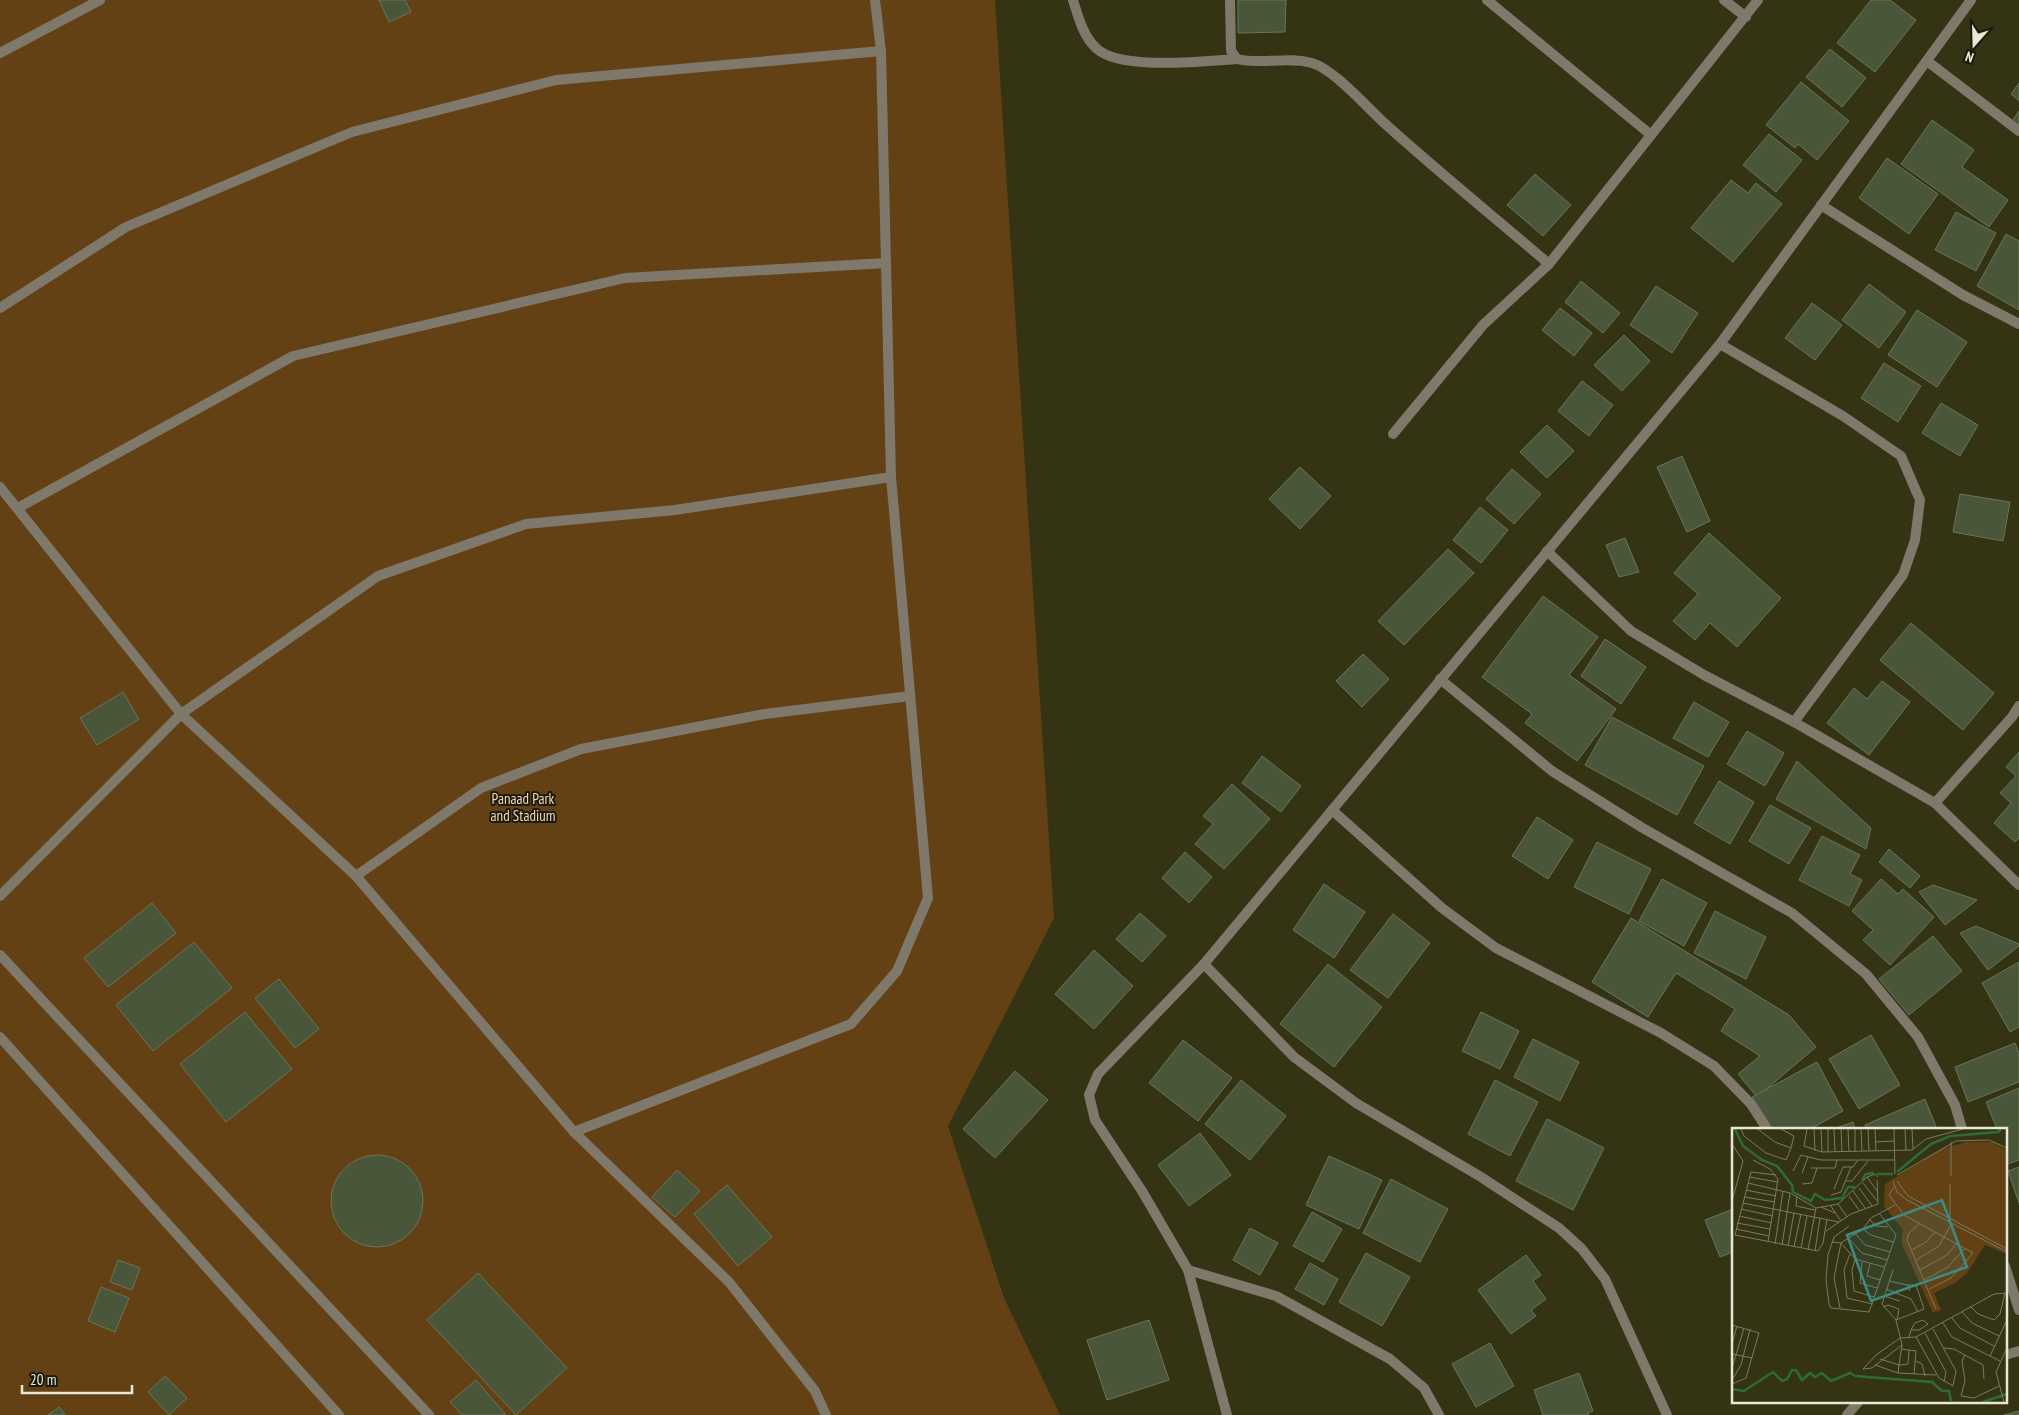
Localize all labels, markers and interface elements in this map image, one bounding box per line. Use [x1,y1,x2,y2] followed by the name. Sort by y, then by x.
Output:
[1949,20,1999,70] north arrow
[1963,47,1976,67] text: N
[491,789,555,825] park label: Panaad Park and Stadium
[1732,1128,2006,1402] inset map
[22,1362,132,1394] scale bar
[30,1370,56,1389] text: 20 m

